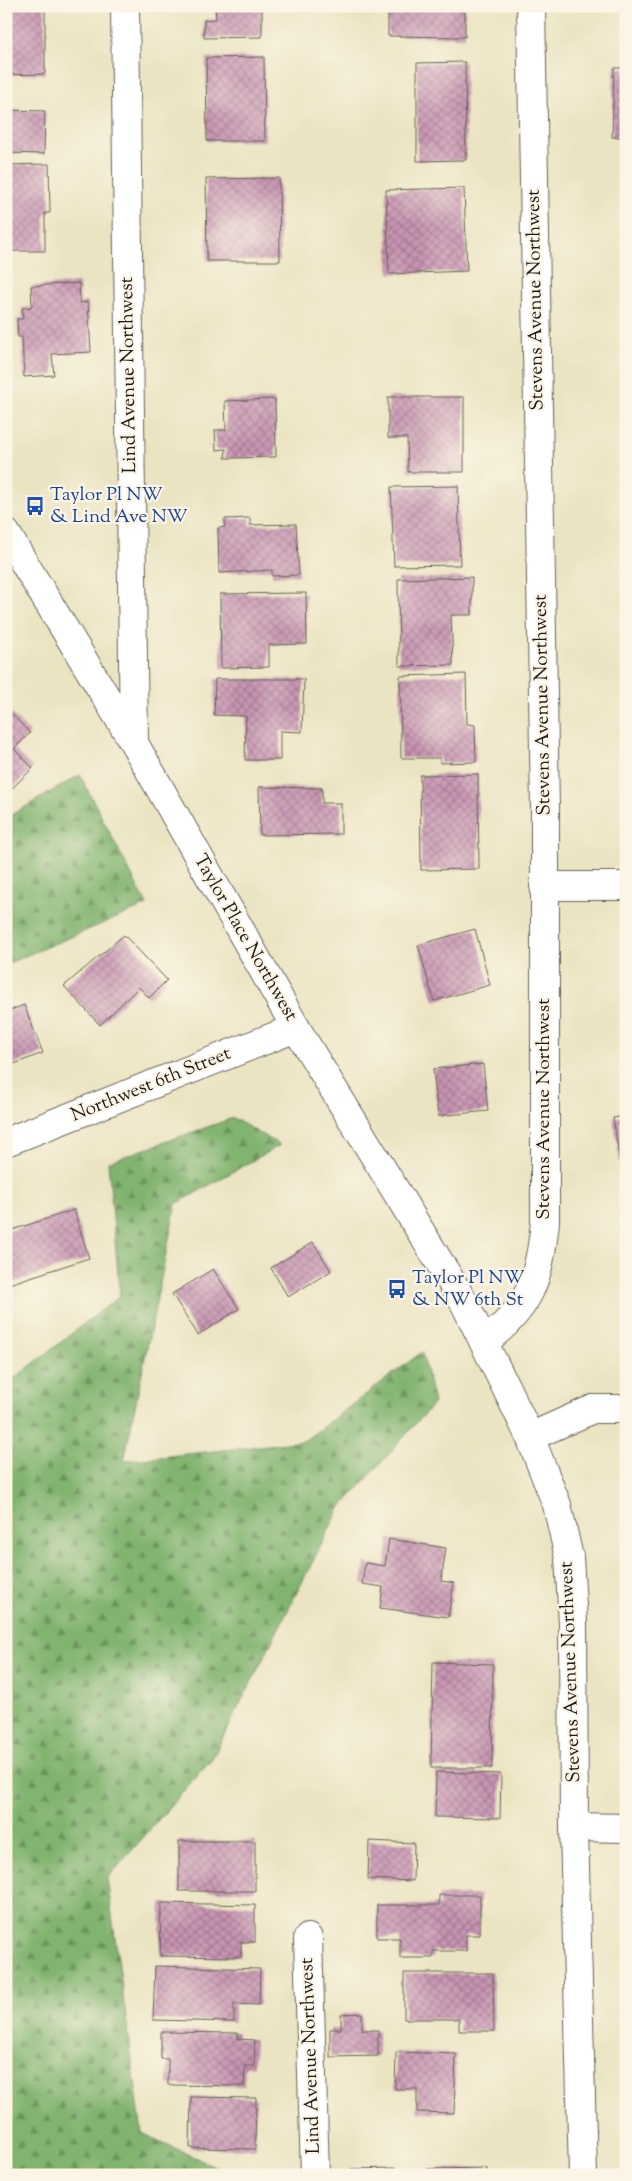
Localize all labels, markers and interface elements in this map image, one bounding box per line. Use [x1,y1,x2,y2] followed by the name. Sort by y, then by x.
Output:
[521,189,551,411] street label: Stevens Avenue Northwest
[114,276,144,474] street label: Lind Avenue Northwest
[50,482,188,531] place label: Taylor Pl NW & Lind Ave NW
[24,495,46,517] bus stop icon: Taylor Pl NW & Lind Ave NW
[528,594,558,816] street label: Stevens Avenue Northwest
[186,850,304,1027] street label: Taylor Place Northwest
[531,998,558,1220] street label: Stevens Avenue Northwest
[67,1040,236,1129] street label: Northwest 6th Street
[412,1265,525,1314] place label: Taylor Pl NW & NW 6th St
[386,1278,408,1300] bus stop icon: Taylor Pl NW & NW 6th St
[554,1560,588,1783] street label: Stevens Avenue Northwest
[294,1957,328,2155] street label: Lind Avenue Northwest

